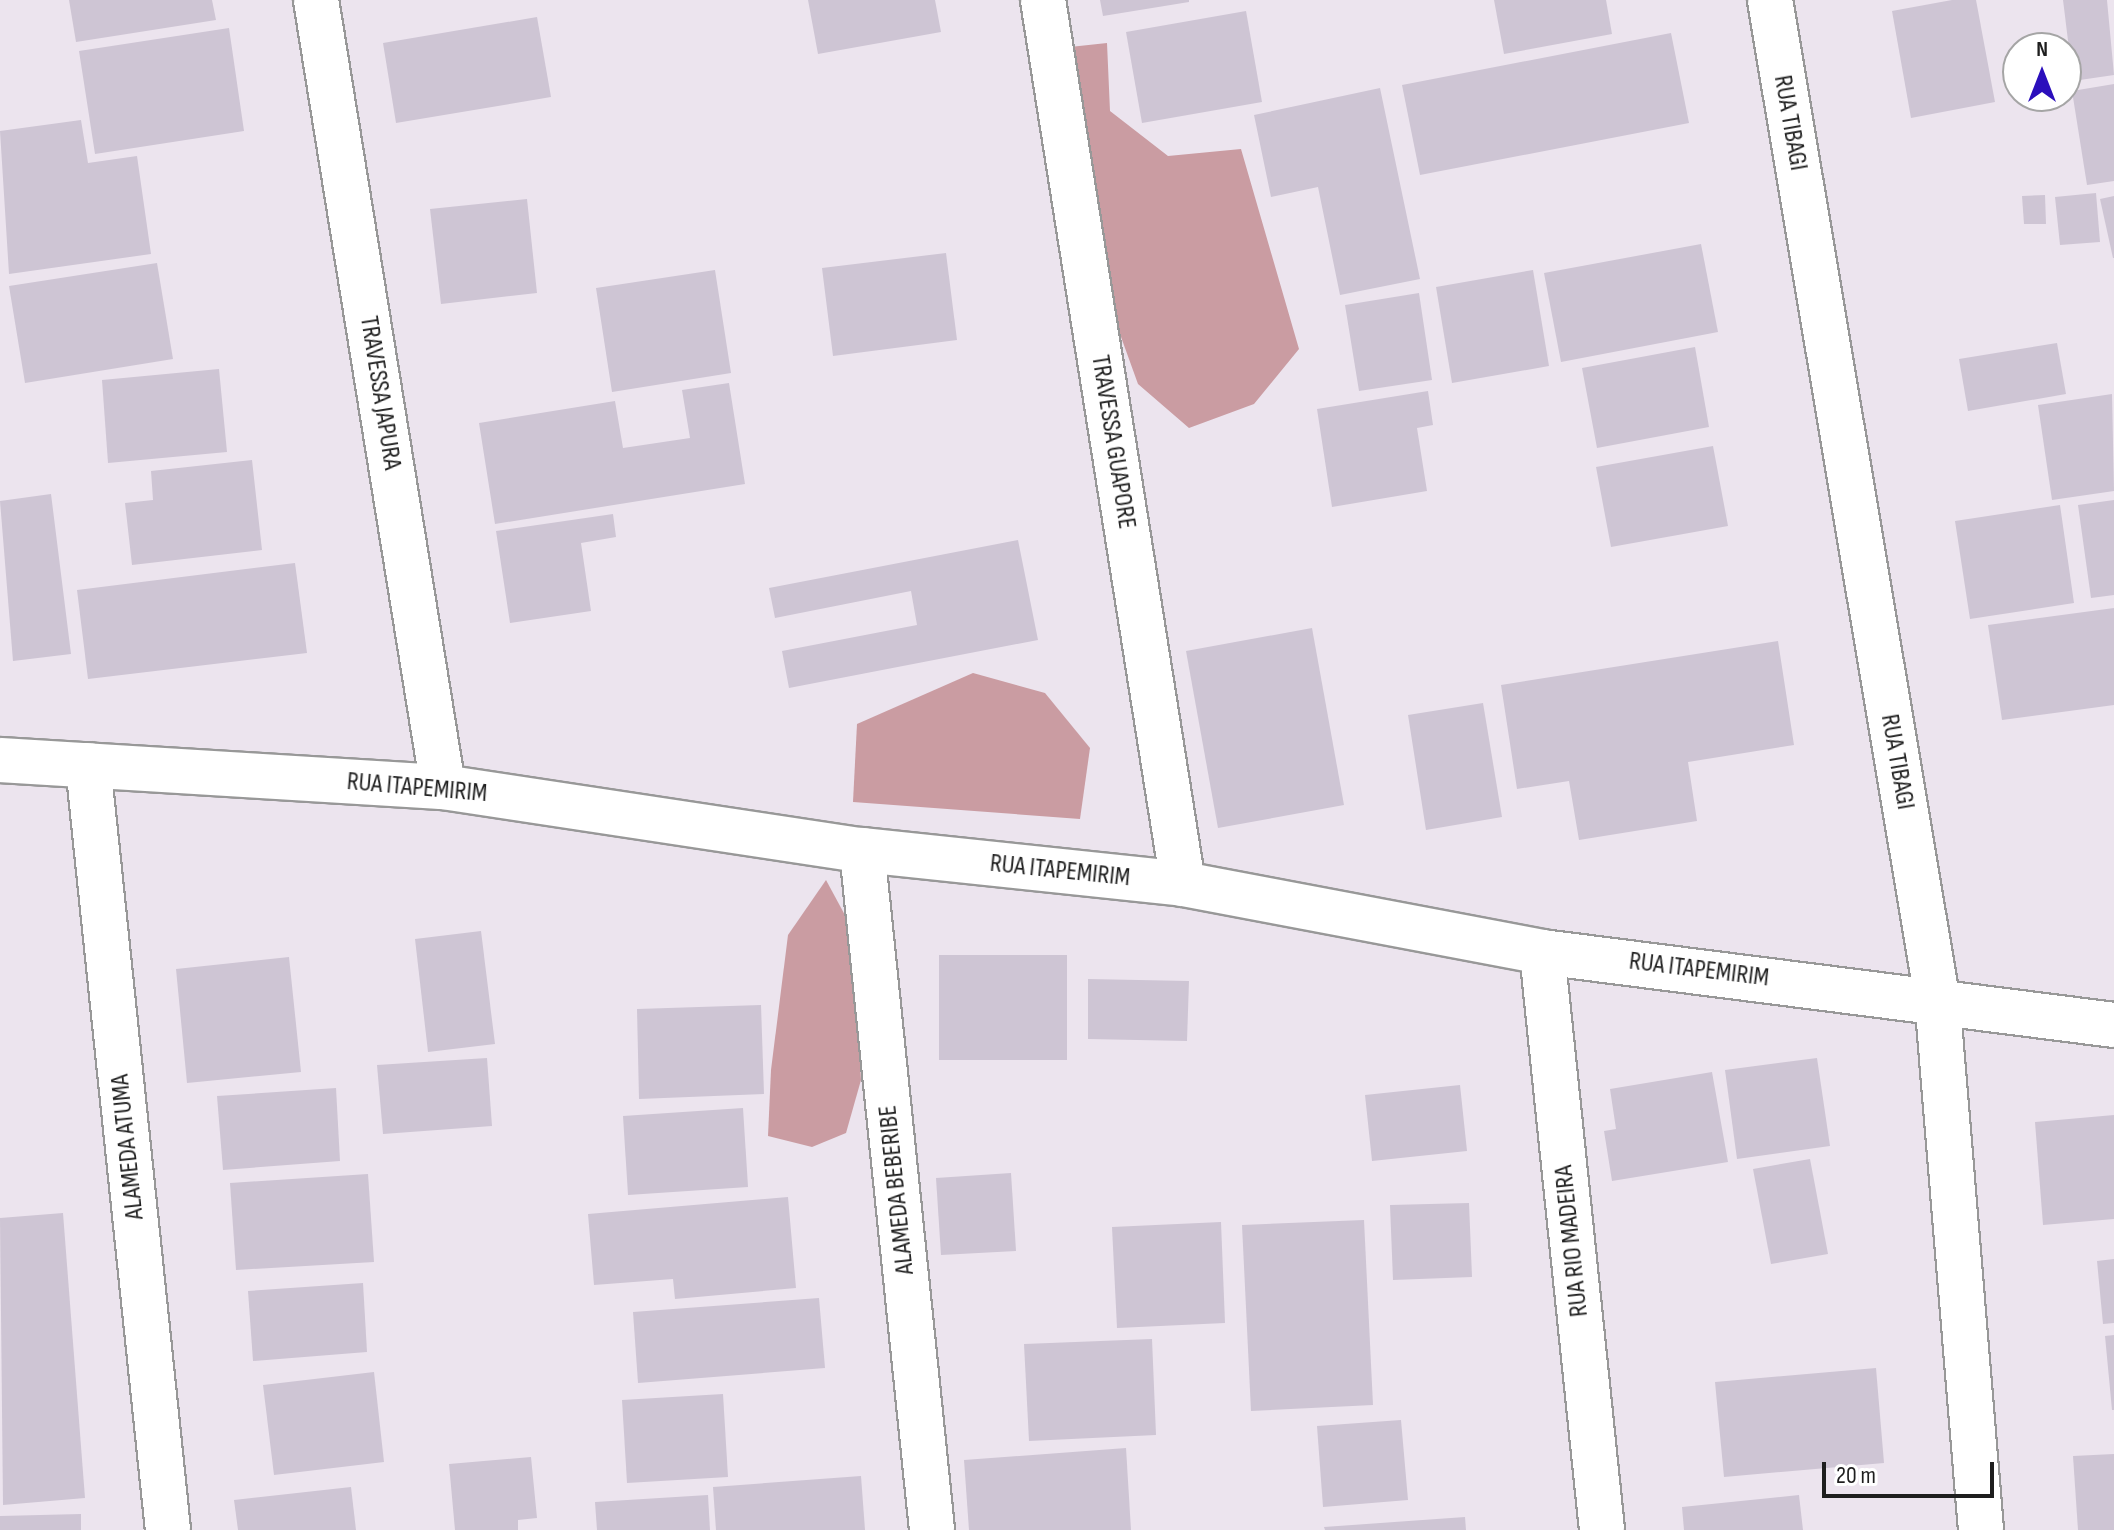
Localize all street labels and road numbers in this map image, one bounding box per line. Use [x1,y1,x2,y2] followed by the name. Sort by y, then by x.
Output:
[1766,73,1814,173] street label: RUA TIBAGI
[352,314,408,472] street label: TRAVESSA JAPURA
[1084,353,1142,531] street label: TRAVESSA GUAPORE
[1873,712,1921,812] street label: RUA TIBAGI
[346,766,488,810] street label: RUA ITAPEMIRIM
[988,848,1132,894] street label: RUA ITAPEMIRIM
[1627,946,1771,994] street label: RUA ITAPEMIRIM
[105,1073,151,1221] street label: ALAMEDA ATUMA
[873,1104,921,1276] street label: ALAMEDA BEBERIBE
[1549,1164,1595,1318] street label: RUA RIO MADEIRA

